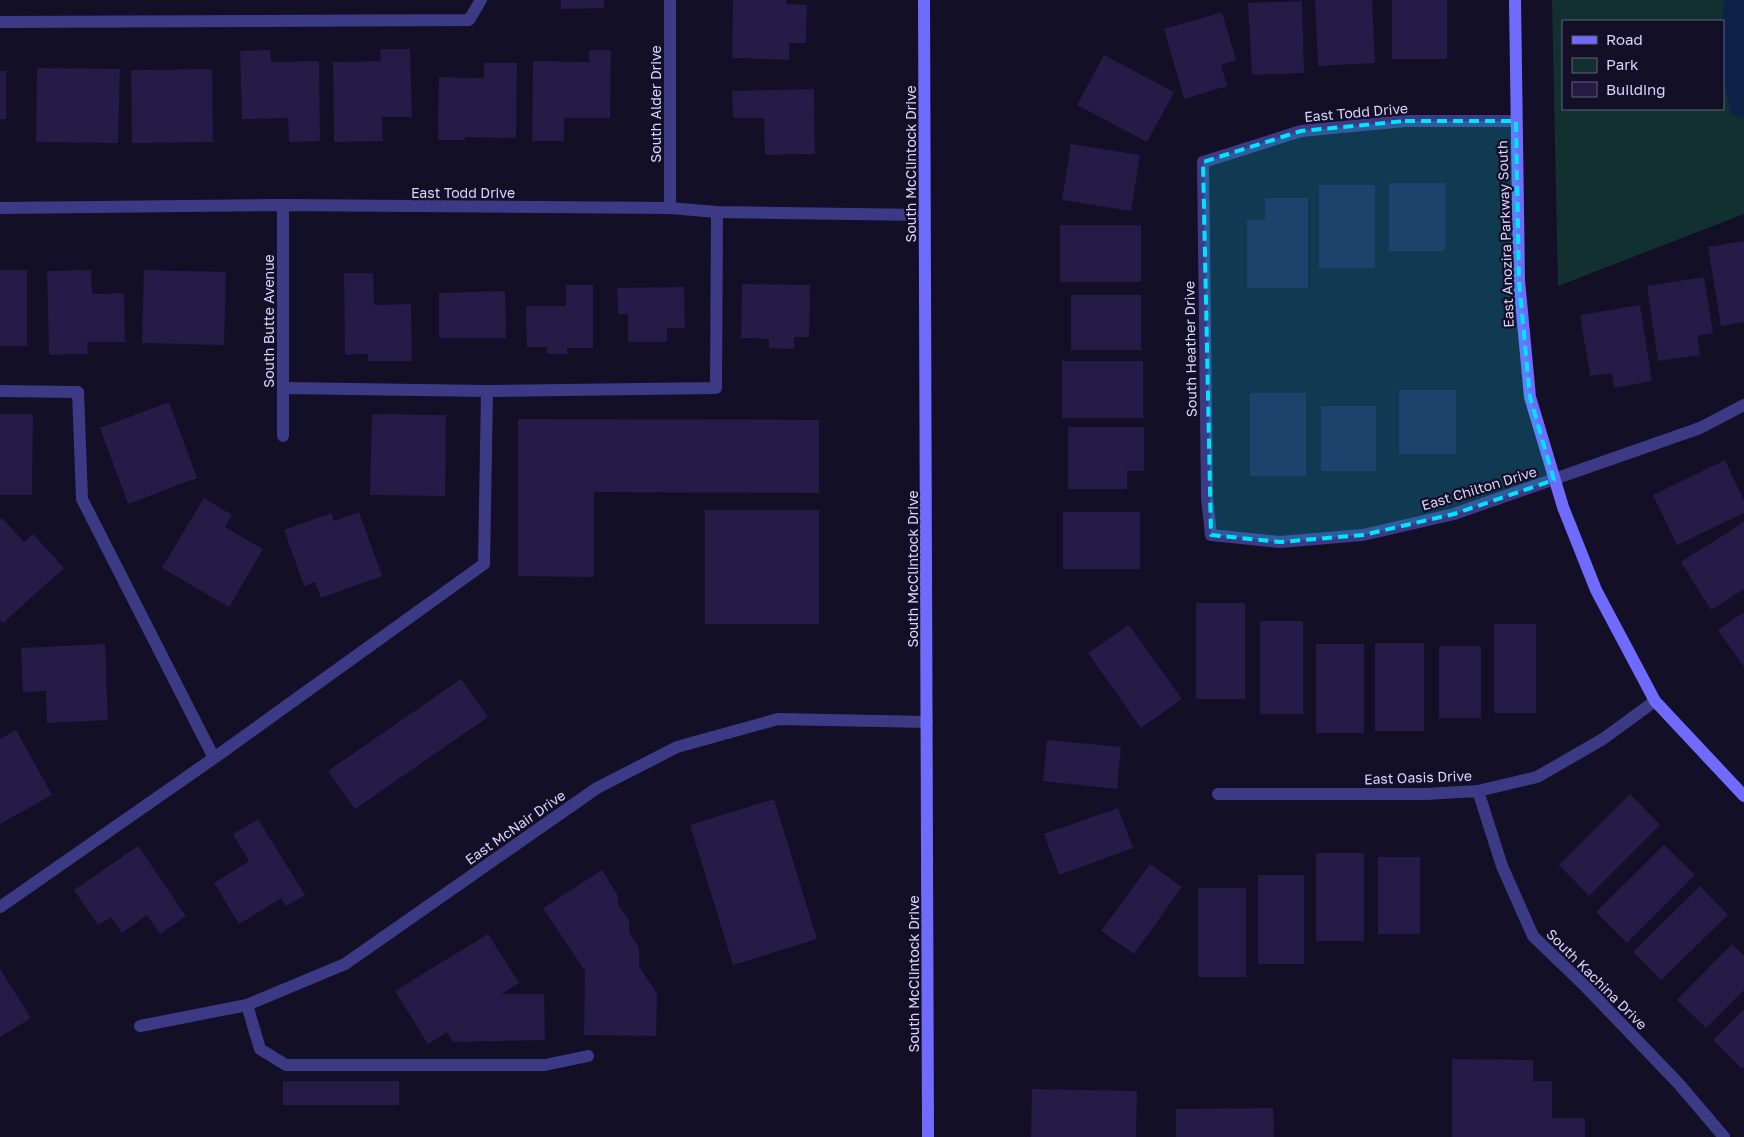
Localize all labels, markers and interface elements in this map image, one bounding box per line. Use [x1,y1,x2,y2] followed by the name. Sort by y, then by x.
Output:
[1562,20,1724,110] legend
[1606,30,1643,48] text: Road
[647,45,664,163] street label: South Alder Drive
[1606,55,1639,73] text: Park
[1606,80,1666,98] text: Building
[902,85,919,243] street label: South McClintock Drive
[1303,99,1409,125] street label: East Todd Drive
[1493,140,1517,328] street label: East Anozira Parkway South
[411,184,515,201] street label: East Todd Drive
[260,254,277,388] street label: South Butte Avenue
[1180,281,1200,417] street label: South Heather Drive
[1419,462,1539,514] street label: East Chilton Drive
[904,490,921,648] street label: South McClintock Drive
[1364,767,1472,787] street label: East Oasis Drive
[462,786,568,868] street label: East McNair Drive
[905,895,922,1053] street label: South McClintock Drive
[1543,925,1651,1033] street label: South Kachina Drive

